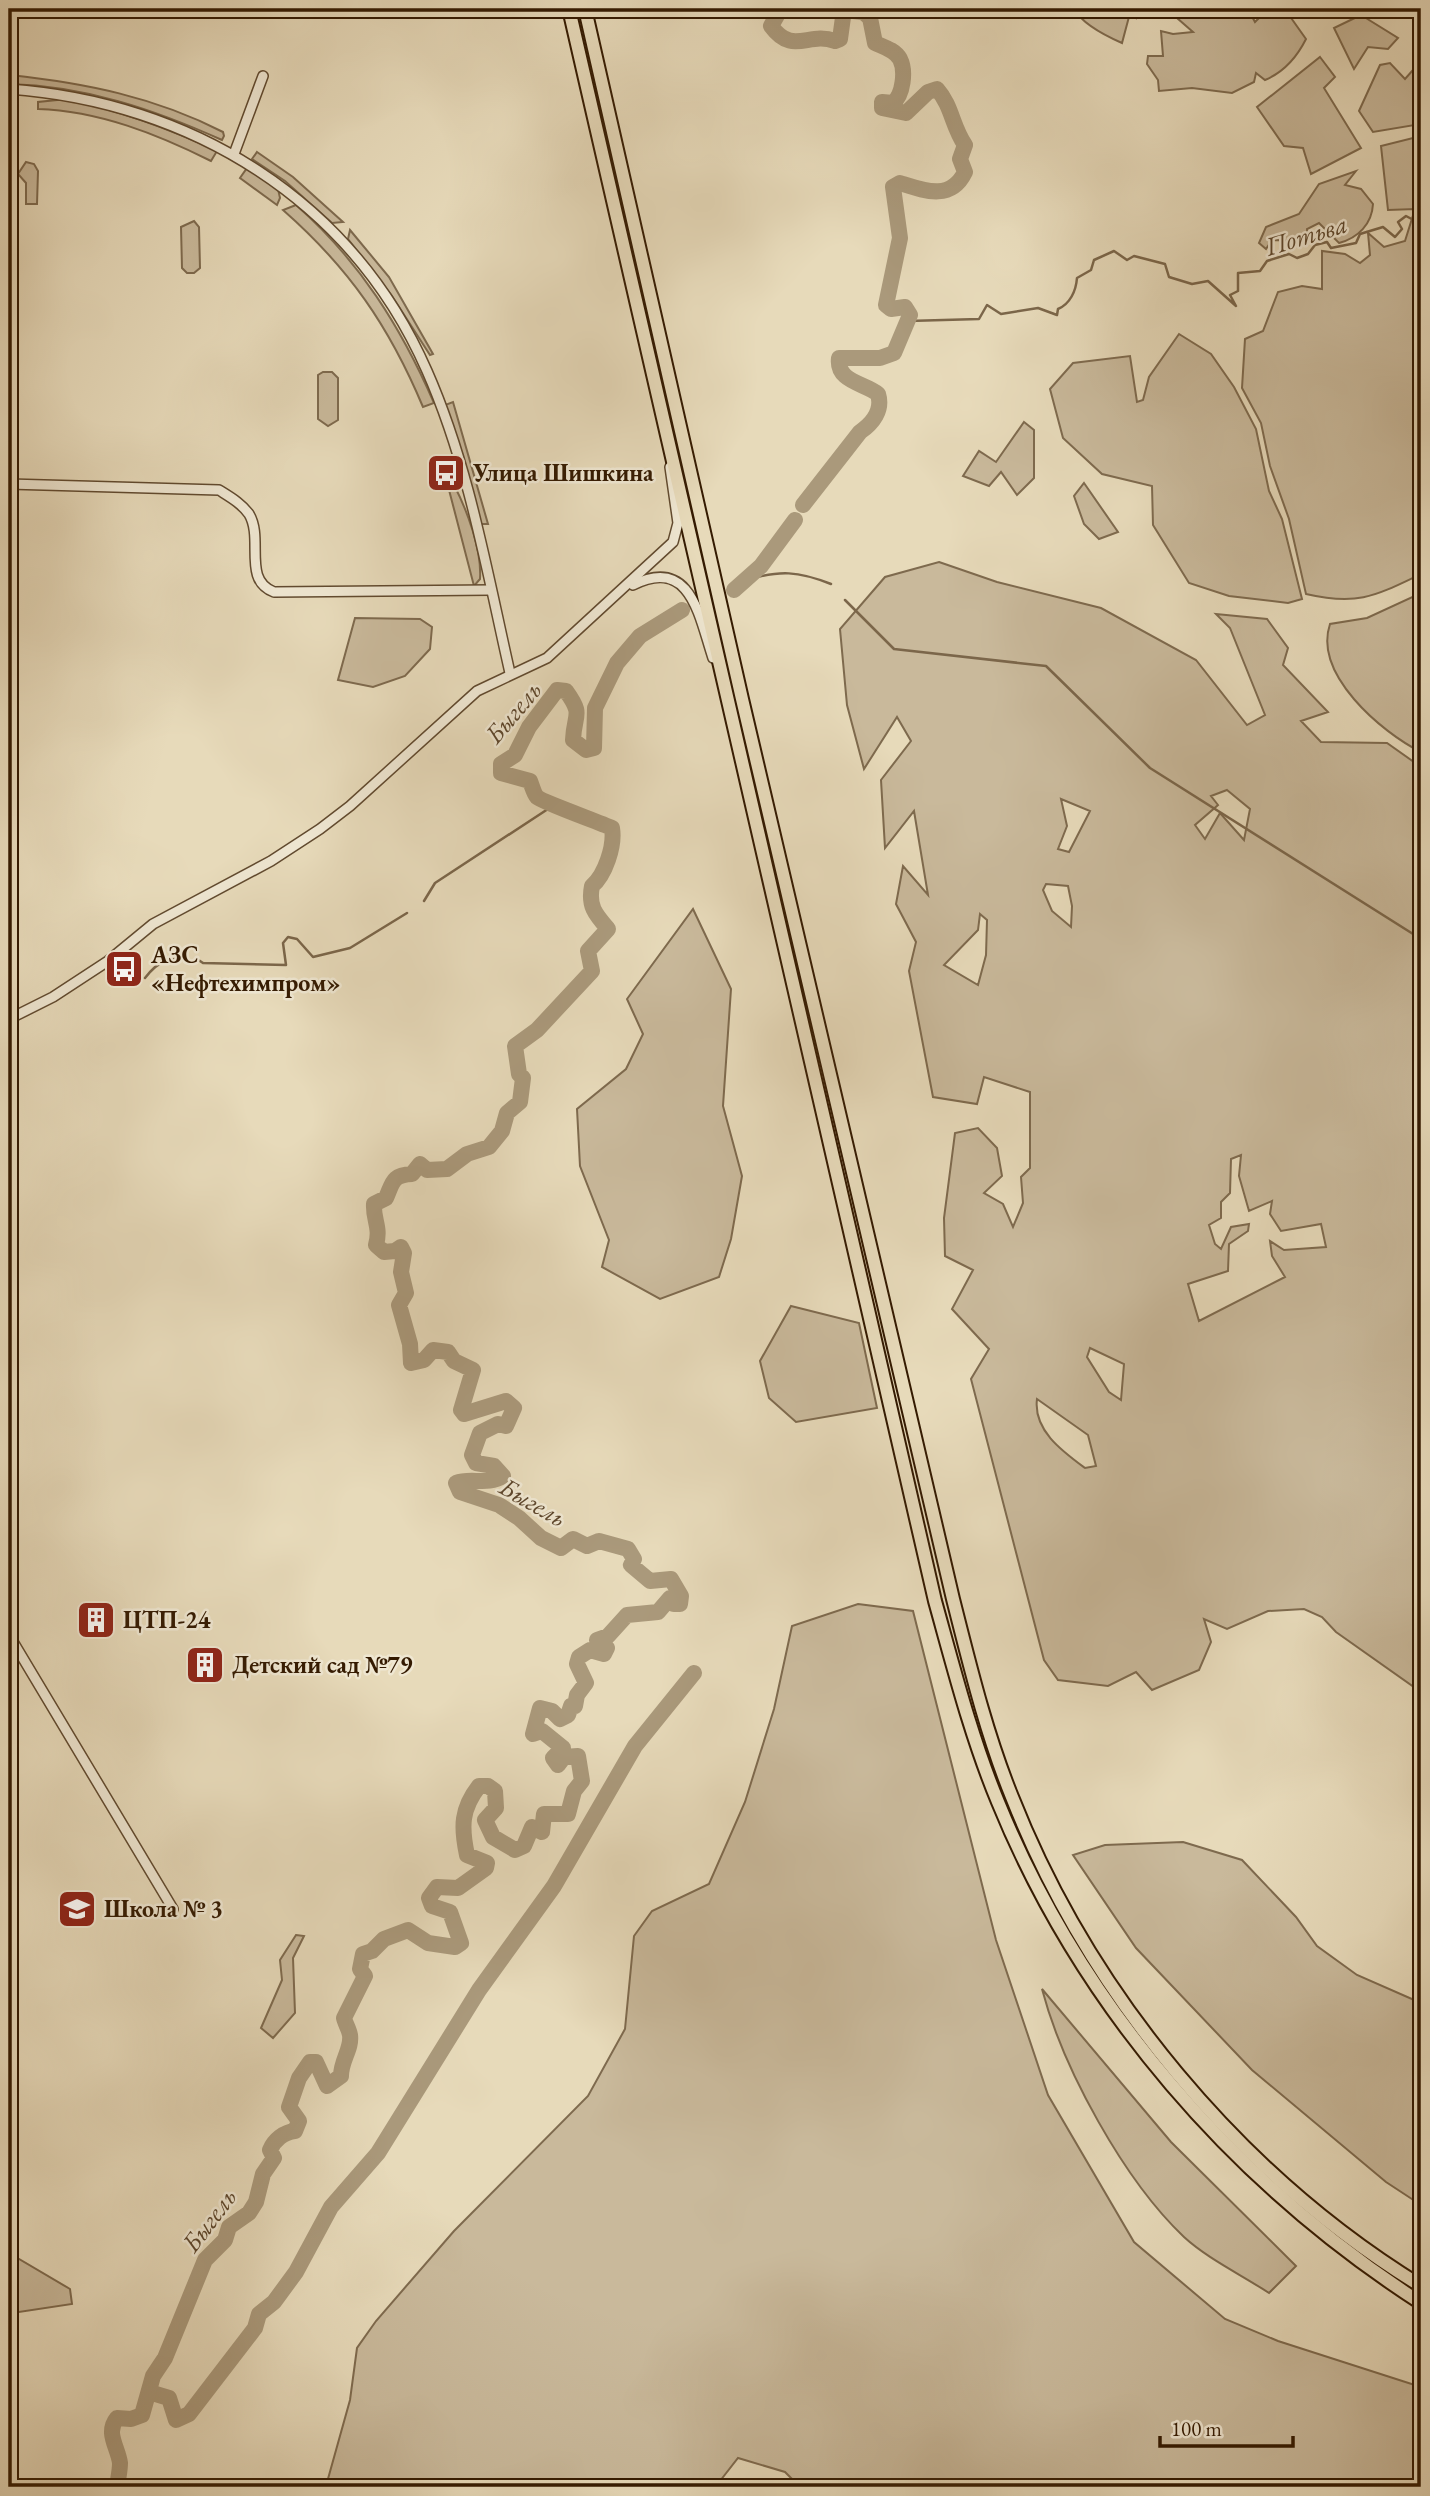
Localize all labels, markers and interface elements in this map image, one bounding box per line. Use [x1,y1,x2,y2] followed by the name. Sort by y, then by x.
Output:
[1260,206,1351,264] water label: Потьва
[425,452,467,494] bus stop icon: Улица Шишкина
[472,457,654,488] place label: Улица Шишкина
[476,674,549,751] water label: Быгель
[150,939,341,998] place label: АЗС «Нефтехимпром»
[103,948,145,990] bus stop icon: АЗС «Нефтехимпром»
[493,1469,573,1535] water label: Быгель
[75,1599,117,1641] building icon: ЦТП-24
[123,1604,211,1635] place label: ЦТП-24
[184,1644,226,1686] building icon: Детский сад №79
[232,1649,413,1680] place label: Детский сад №79
[56,1888,98,1930] school or university icon: Школа № 3
[104,1893,223,1924] place label: Школа № 3
[173,2181,244,2260] water label: Быгель
[1160,2405,1294,2449] scale bar
[1171,2415,1222,2442] text: 100 m

